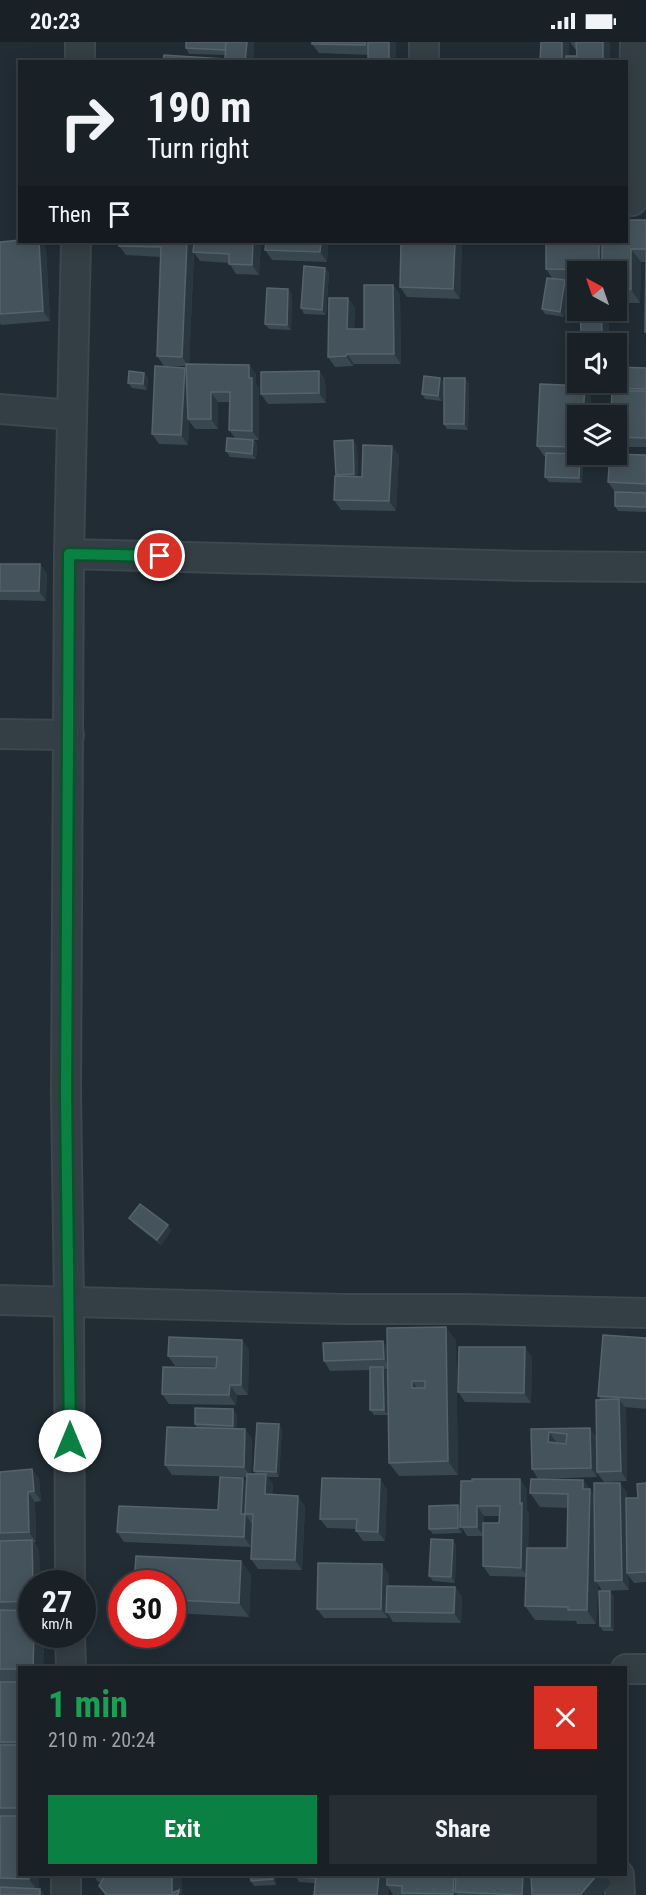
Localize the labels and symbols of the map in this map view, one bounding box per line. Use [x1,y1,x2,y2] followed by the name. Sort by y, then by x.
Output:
[567,261,627,321] north arrow
[134,530,185,581] pin
[38,1409,102,1473] position arrow
[108,1570,186,1648] speed limit sign: 30

